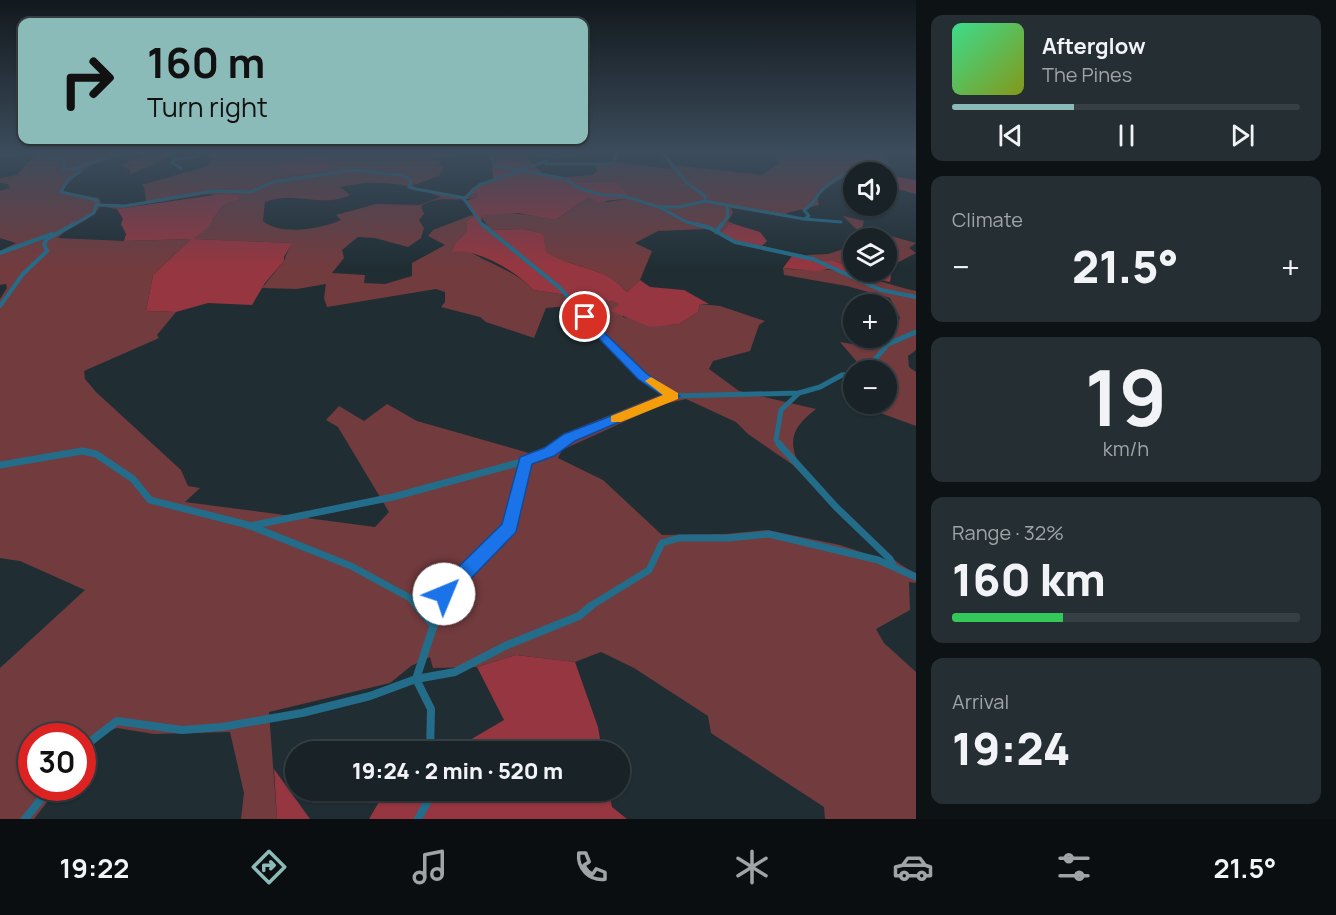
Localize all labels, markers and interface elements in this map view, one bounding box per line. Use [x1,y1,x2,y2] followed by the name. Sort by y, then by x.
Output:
[1042,31,1146,61] text: Afterglow
[147,33,265,91] text: 160 m
[48,42,126,120] icon: right
[1042,61,1132,88] text: The Pines
[147,88,268,125] text: Turn right
[994,119,1027,152] icon: previous
[1110,119,1143,152] icon: pause
[1226,119,1259,152] icon: next
[843,162,897,414] map controls
[843,162,897,216] button: sound
[952,206,1023,233] text: Climate
[843,228,897,282] button: layers
[1072,235,1179,297] text: 21.5°
[952,244,970,289] text: −
[1281,244,1300,289] text: +
[559,291,610,342] pin
[843,294,897,348] button: +
[568,300,601,333] icon: arrive
[1085,343,1167,449] text: 19
[843,360,897,414] button: −
[1103,435,1149,462] text: km/h
[952,519,1064,546] text: Range · 32%
[952,548,1106,610] text: 160 km
[412,562,476,626] position arrow
[952,688,1009,715] text: Arrival
[952,717,1070,779] text: 19:24
[18,723,96,801] speed limit sign: 30
[352,756,563,786] text: 19:24 · 2 min · 520 m
[248,846,290,888] icon: directions
[409,846,451,888] icon: music
[570,846,612,888] icon: phone
[731,846,773,888] icon: climate
[892,846,934,888] icon: car
[1053,846,1095,888] icon: filters
[59,849,129,886] text: 19:22
[1213,849,1276,886] text: 21.5°

